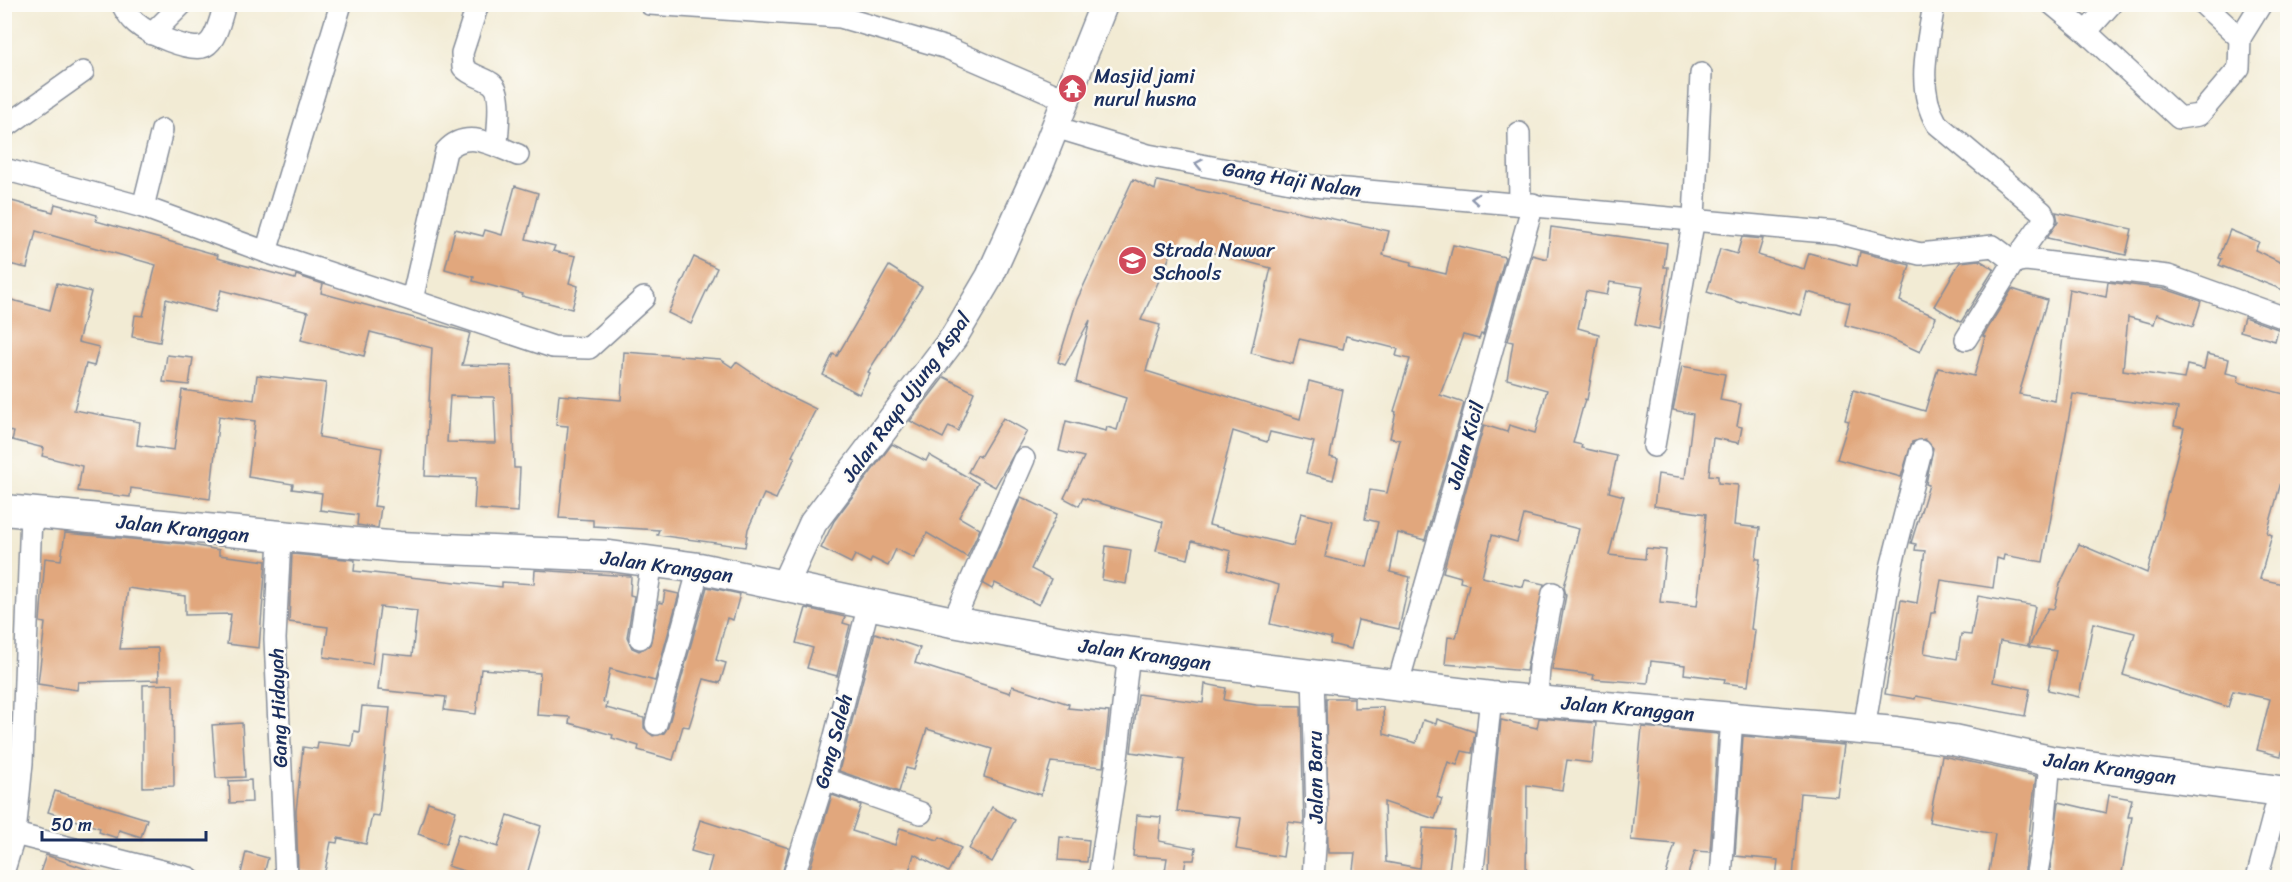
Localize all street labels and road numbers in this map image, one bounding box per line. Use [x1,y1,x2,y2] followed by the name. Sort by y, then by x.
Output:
[1220,151,1364,208] street label: Gang Haji Nalan
[832,304,981,491] street label: Jalan Raya Ujung Aspal
[1436,396,1495,494] street label: Jalan Kicil
[114,504,251,553] street label: Jalan Kranggan
[597,540,736,593] street label: Jalan Kranggan
[1075,628,1214,681] street label: Jalan Kranggan
[259,648,298,768] street label: Gang Hidayah
[1559,685,1696,732] street label: Jalan Kranggan
[804,690,863,793] street label: Gang Saleh
[1297,730,1334,825] street label: Jalan Baru
[2040,742,2179,795] street label: Jalan Kranggan

